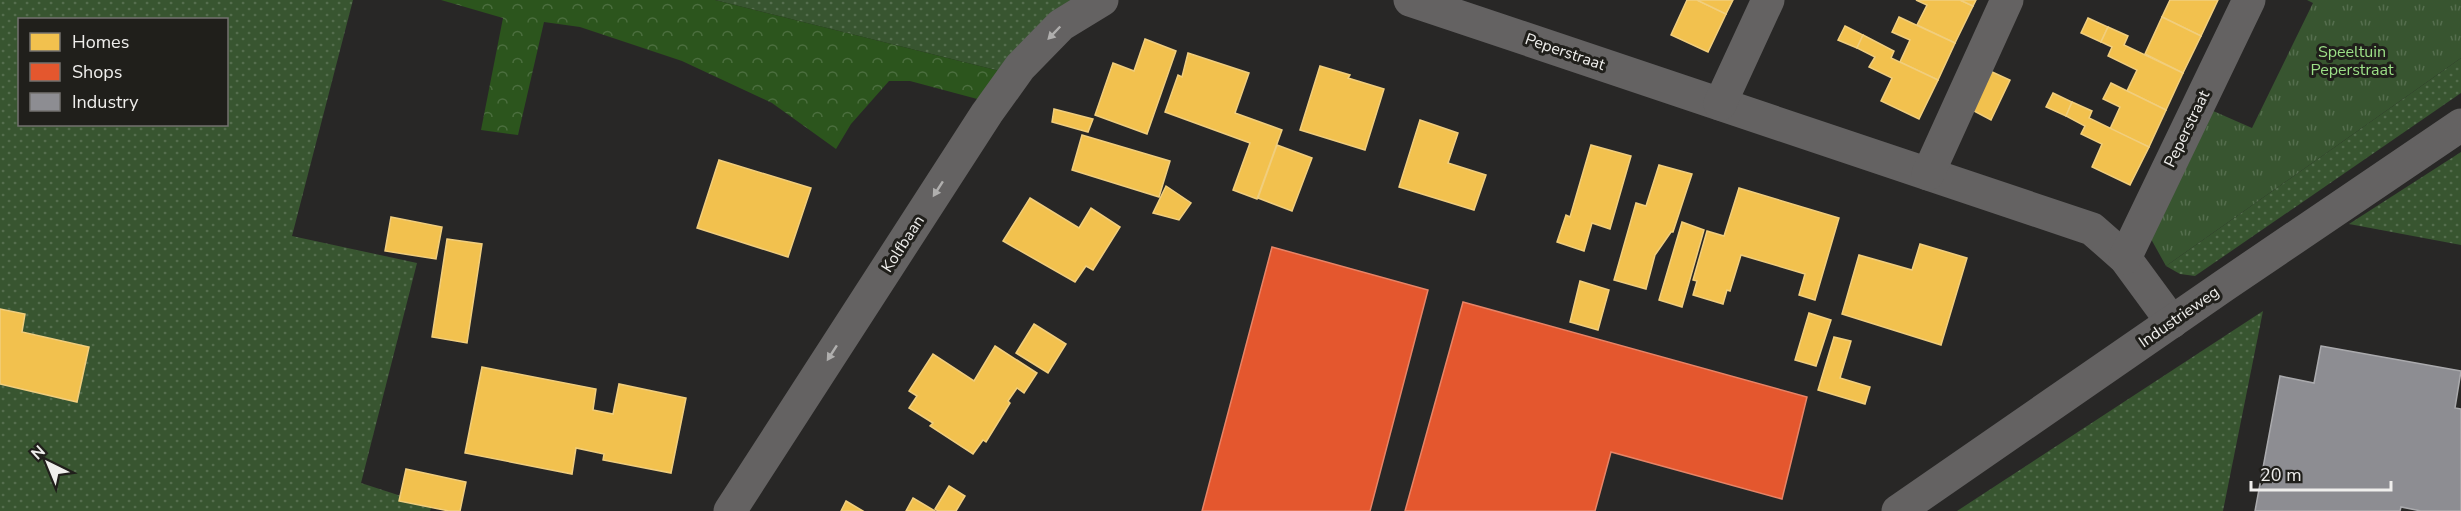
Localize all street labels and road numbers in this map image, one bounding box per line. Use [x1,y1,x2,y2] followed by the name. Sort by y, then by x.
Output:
[1522,28,1608,76] street label: Peperstraat
[2159,86,2215,171] street label: Peperstraat
[876,211,930,277] street label: Kolfbaan
[2134,281,2224,353] street label: Industrieweg

